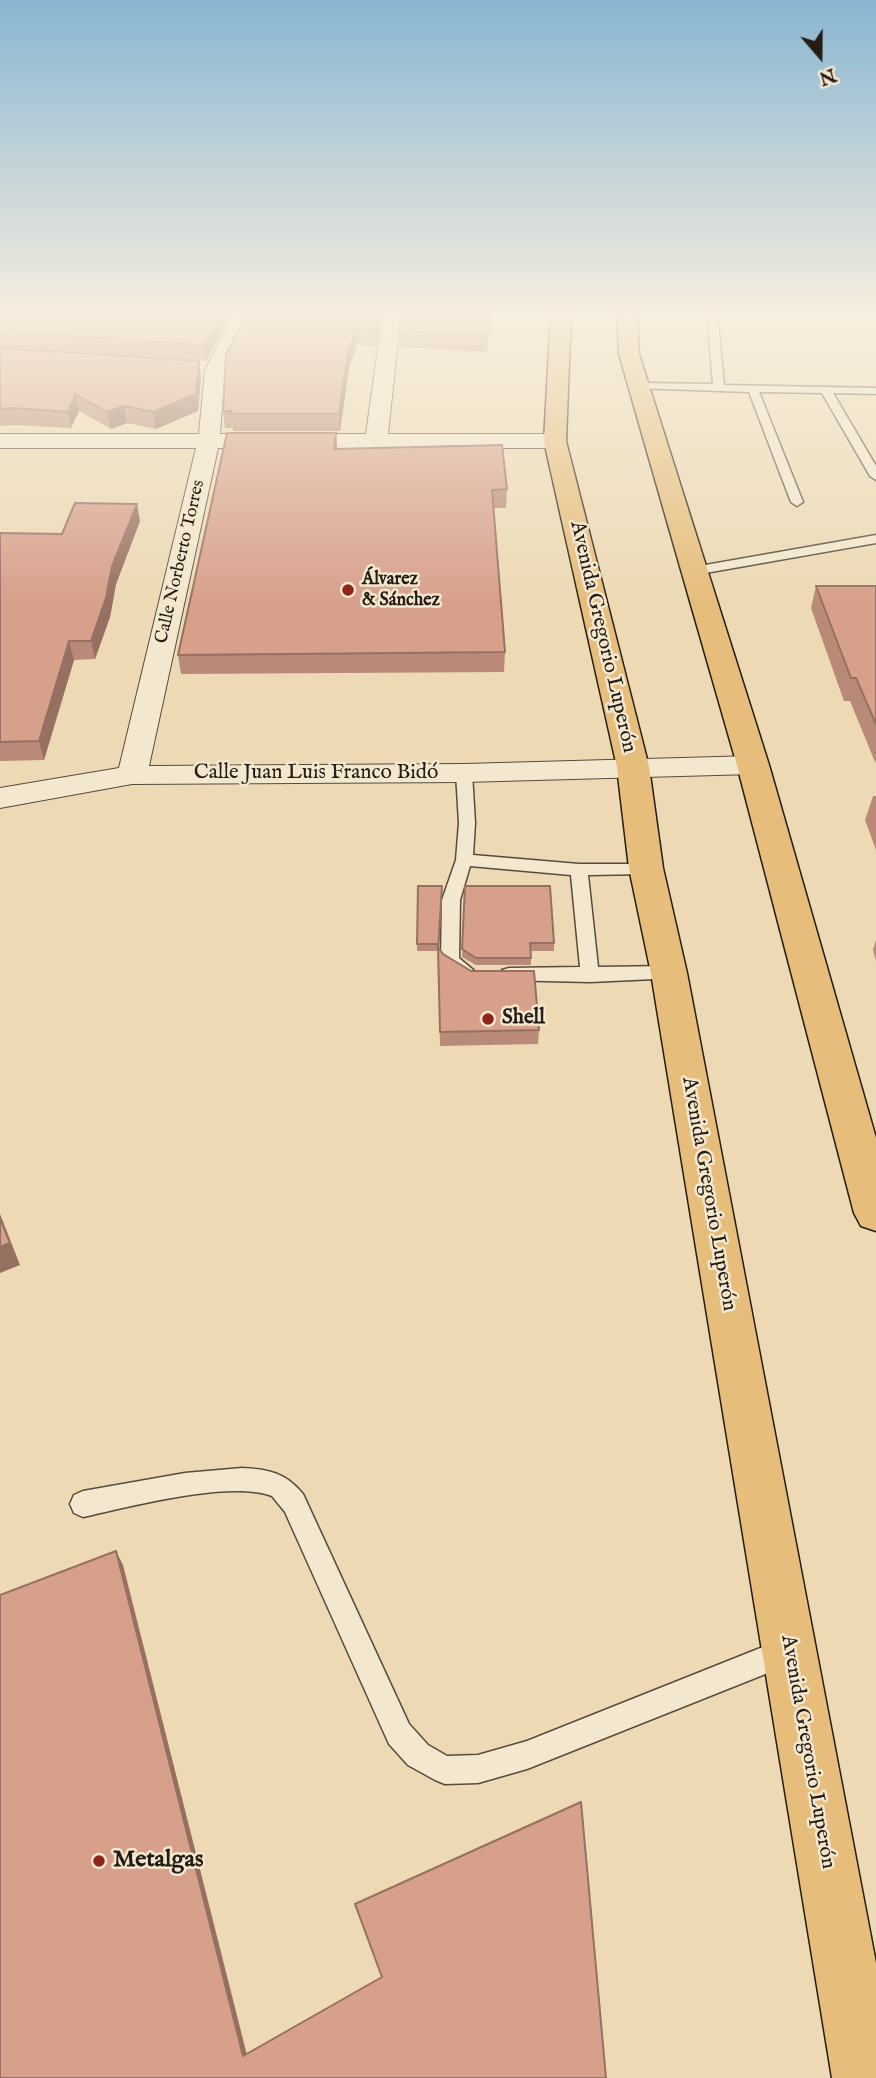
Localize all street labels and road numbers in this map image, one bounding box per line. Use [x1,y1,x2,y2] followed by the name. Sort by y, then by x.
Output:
[152,478,210,646] street label: Calle Norberto Torres
[563,519,641,755] street label: Avenida Gregorio Luperón
[194,761,438,787] street label: Calle Juan Luis Franco Bidó
[675,1075,741,1313] street label: Avenida Gregorio Luperón
[774,1633,840,1871] street label: Avenida Gregorio Luperón

